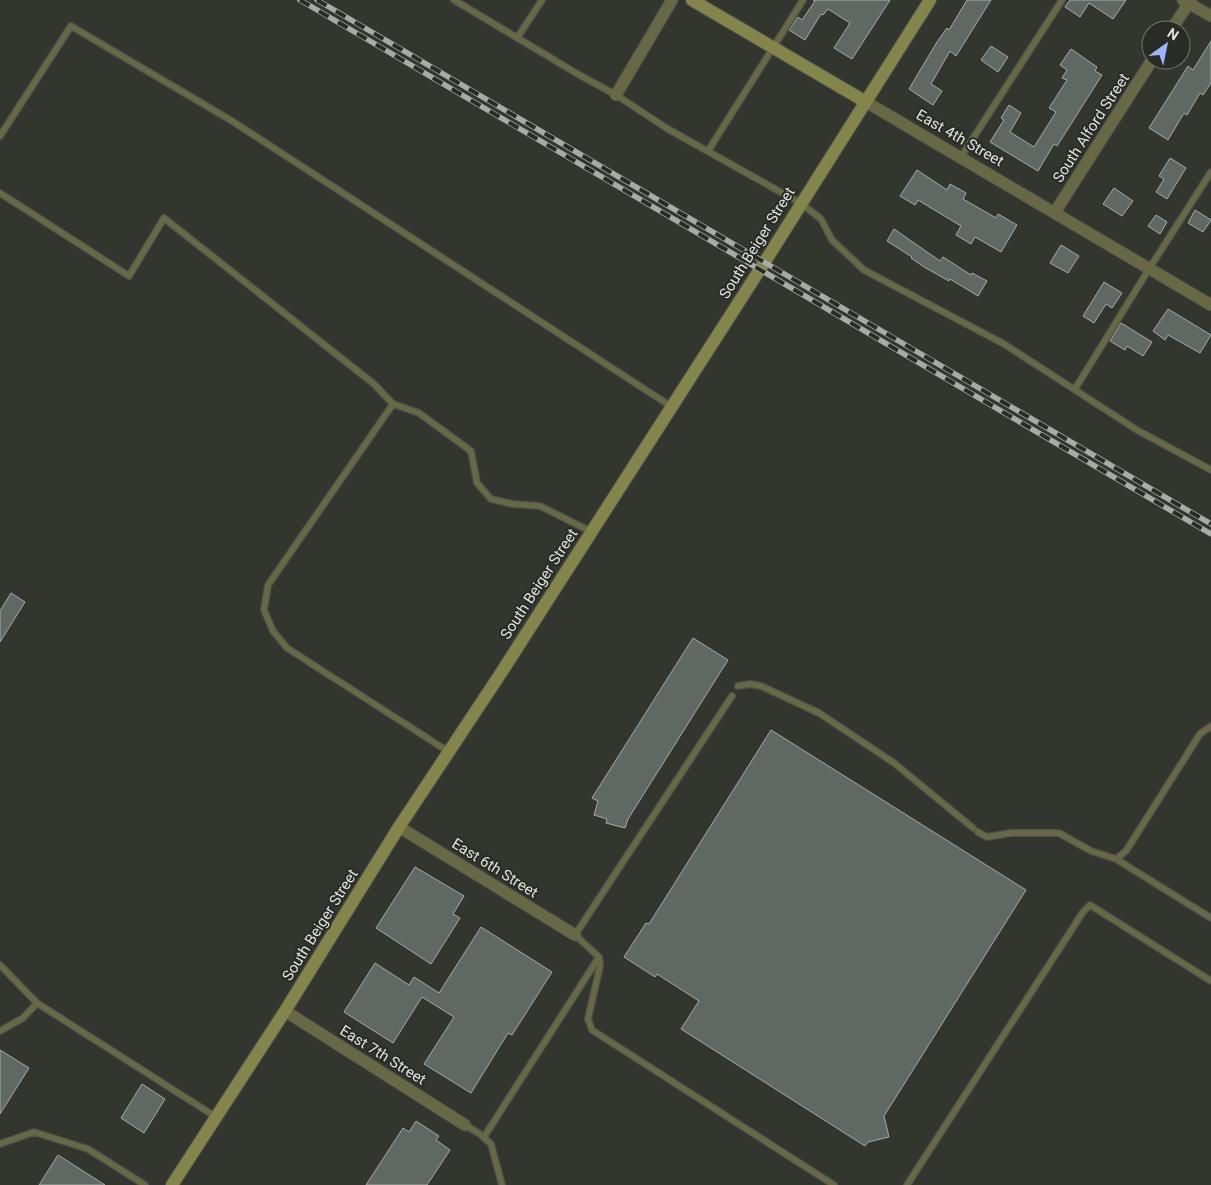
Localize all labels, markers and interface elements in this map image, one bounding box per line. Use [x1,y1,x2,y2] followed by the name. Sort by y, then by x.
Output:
[1141,20,1191,70] north arrow
[1165,25,1182,44] text: N
[1049,70,1133,186] street label: South Alford Street
[913,106,1007,170] street label: East 4th Street
[715,184,799,302] street label: South Beiger Street
[497,525,582,643] street label: South Beiger Street
[449,834,541,902] street label: East 6th Street
[278,866,362,984] street label: South Beiger Street
[337,1021,429,1089] street label: East 7th Street

